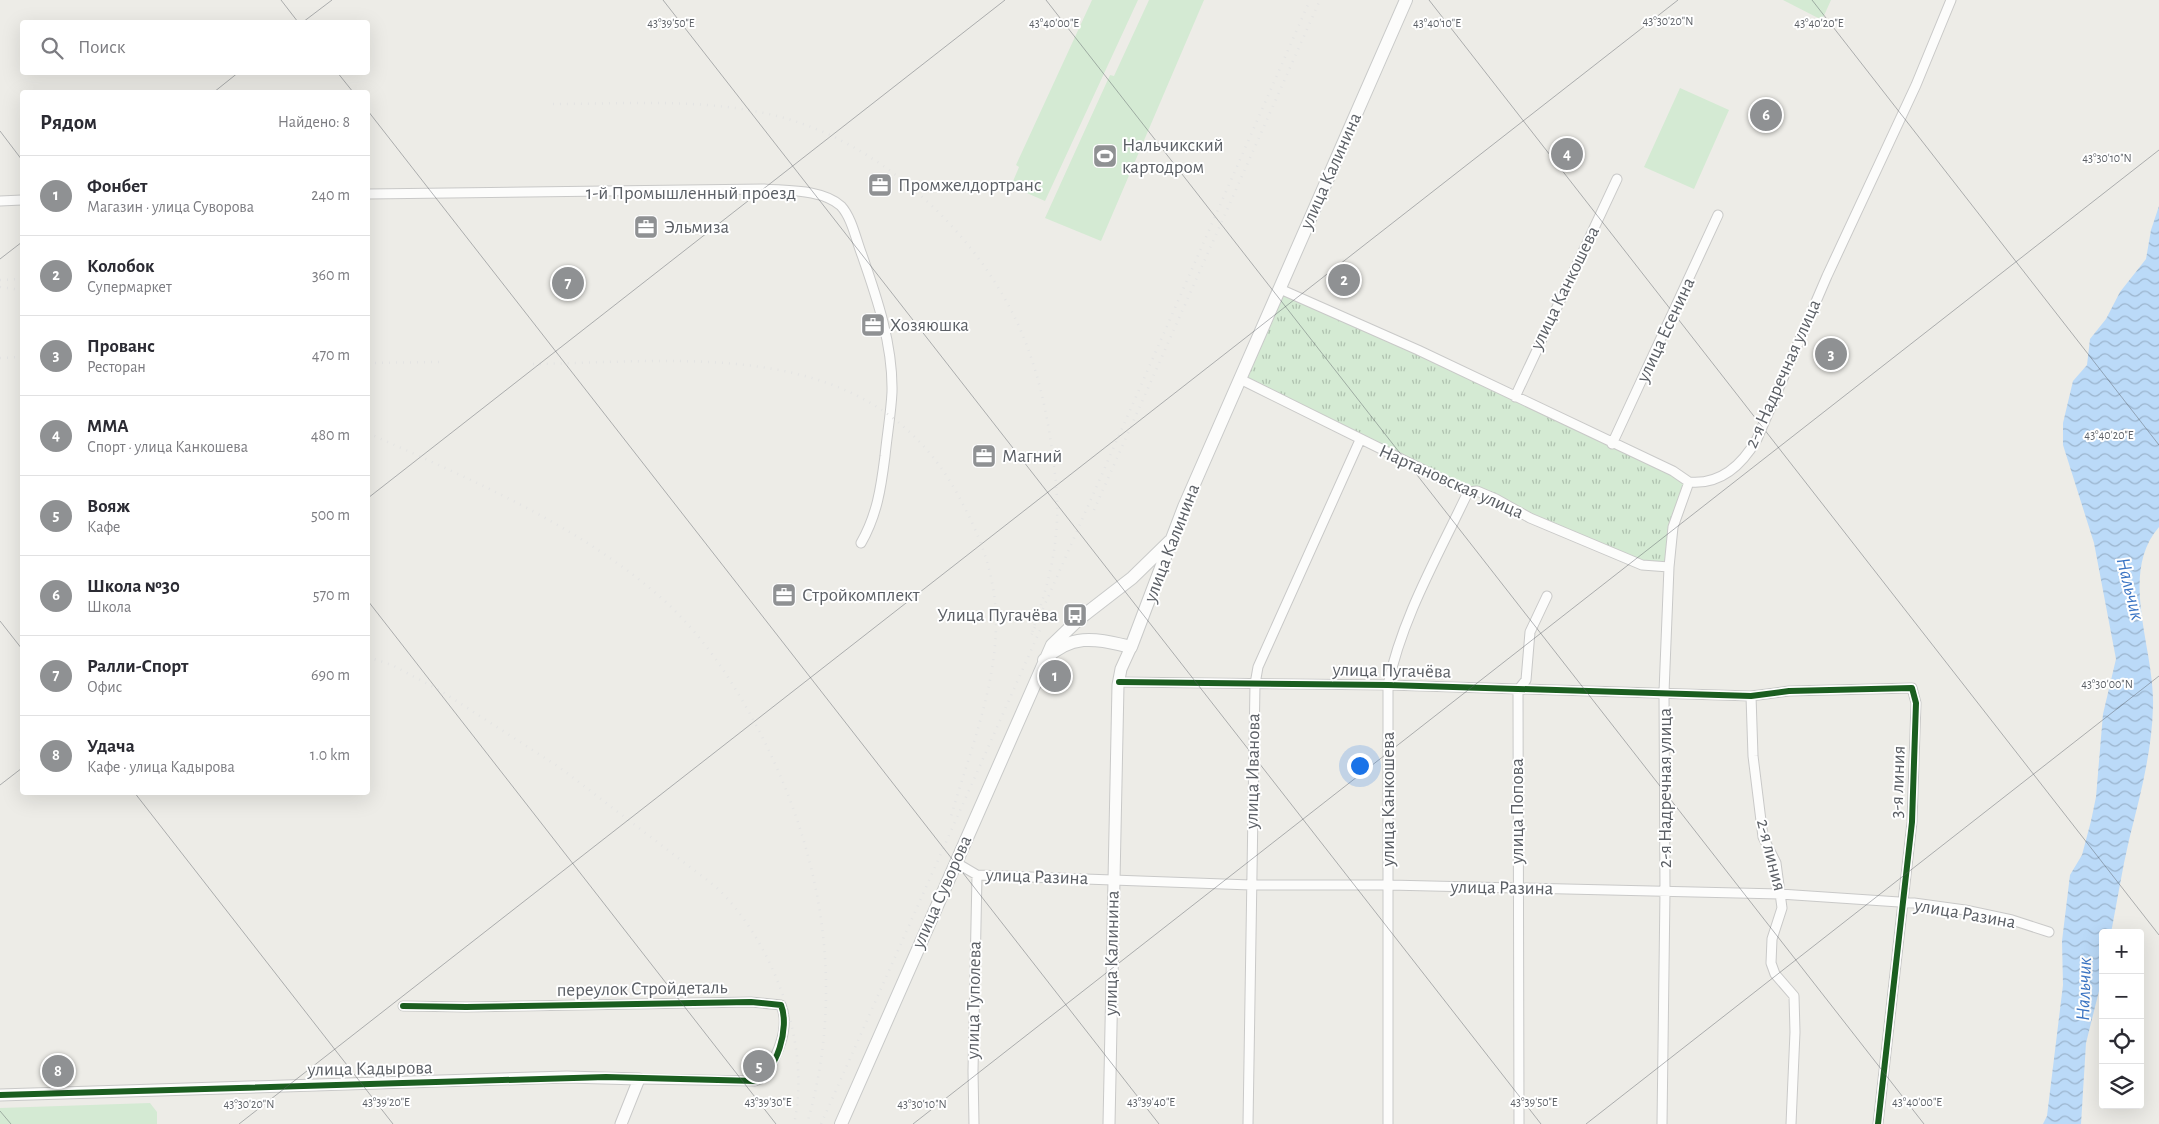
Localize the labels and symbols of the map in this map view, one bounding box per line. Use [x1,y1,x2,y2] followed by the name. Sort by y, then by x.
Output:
[1643,15,1693,27] text: 43°30'20"N
[647,17,695,29] text: 43°39'50"E
[1029,17,1079,29] text: 43°40'00"E
[1413,17,1461,29] text: 43°40'10"E
[1794,17,1844,29] text: 43°40'20"E
[1750,96,1782,134] pin: 6
[1296,110,1365,233] street label: улица Калинина
[1551,135,1583,173] pin: 4
[1122,136,1224,177] place label: Нальчикский картодром
[1092,143,1118,169] sports icon: Нальчикский картодром
[2082,152,2132,164] text: 43°30'10"N
[867,172,893,198] office icon: Промжелдортранс
[898,176,1042,195] place label: Промжелдортранс
[586,184,796,203] street label: 1-й Промышленный проезд
[633,214,659,240] office icon: Эльмиза
[664,218,729,237] place label: Эльмиза
[1526,223,1603,354] street label: улица Канкошева
[1328,261,1360,299] pin: 2
[552,264,584,302] pin: 7
[1633,275,1699,386] street label: улица Есенина
[1742,297,1824,451] street label: 2-я Надречная улица
[860,312,886,338] office icon: Хозяюшка
[890,316,969,335] place label: Хозяюшка
[1815,335,1847,373] pin: 3
[2084,429,2134,441] text: 43°40'20"E
[1376,442,1526,523] street label: Нартановская улица
[971,443,997,469] office icon: Магний
[1002,447,1062,466] place label: Магний
[1140,481,1203,606] street label: улица Калинина
[2113,556,2148,623] water label: Нальчик
[771,582,797,608] office icon: Стройкомплект
[802,586,920,605] place label: Стройкомплект
[1062,602,1088,628] bus stop icon: Улица Пугачёва
[937,606,1058,625] place label: Улица Пугачёва
[1039,657,1071,695] pin: 1
[1331,660,1452,682] street label: улица Пугачёва
[2081,678,2133,690] text: 43°30'00"N
[1656,707,1675,868] street label: 2-я Надречная улица
[1242,713,1264,830] street label: улица Иванова
[1379,731,1398,867] street label: улица Канкошева
[1887,745,1909,819] street label: 3-я линия
[1347,753,1373,779] your location
[1508,758,1527,865] street label: улица Попова
[1753,817,1789,893] street label: 2-я линия
[908,833,975,952] street label: улица Суворова
[984,866,1089,888] street label: улица Разина
[1449,878,1554,898] street label: улица Разина
[1101,890,1123,1017] street label: улица Калинина
[1912,896,2018,932] street label: улица Разина
[963,940,985,1060] street label: улица Туполева
[2073,956,2095,1021] water label: Нальчик
[556,978,728,1000] street label: переулок Стройдеталь
[743,1047,775,1085] pin: 5
[42,1052,74,1090] pin: 8
[306,1058,433,1080] street label: улица Кадырова
[362,1096,410,1108] text: 43°39'20"E
[744,1096,792,1108] text: 43°39'30"E
[1127,1096,1175,1108] text: 43°39'40"E
[1510,1096,1558,1108] text: 43°39'50"E
[1892,1096,1942,1108] text: 43°40'00"E
[224,1098,274,1110] text: 43°30'20"N
[897,1098,947,1110] text: 43°30'10"N

